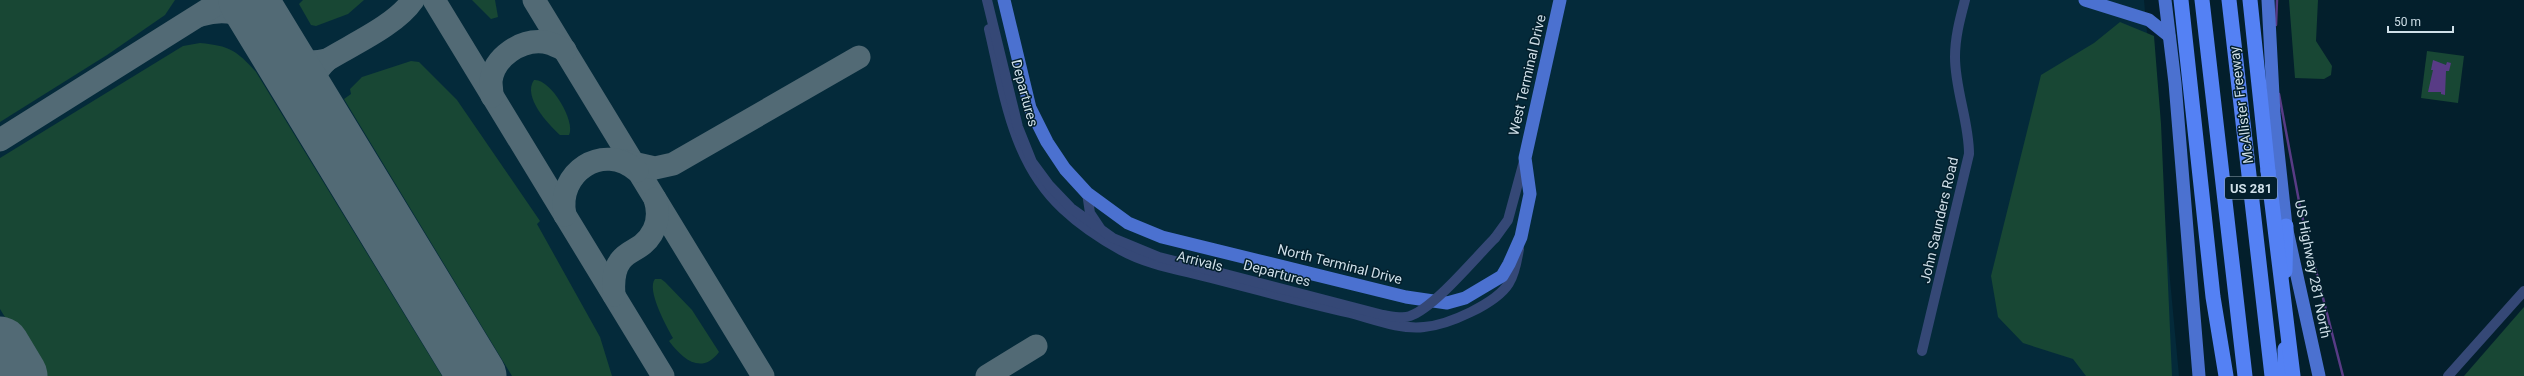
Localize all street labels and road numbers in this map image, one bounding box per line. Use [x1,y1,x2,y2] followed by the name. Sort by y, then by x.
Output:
[1505,13,1549,137] street label: West Terminal Drive
[2226,45,2256,165] street label: McAllister Freeway
[1008,58,1042,128] street label: Departures
[1917,155,1961,285] street label: John Saunders Road
[2225,177,2277,199] road number: US 281
[2292,199,2334,339] street label: US Highway 281 North
[1276,241,1404,287] street label: North Terminal Drive
[1175,248,1225,274] street label: Arrivals
[1242,256,1312,290] street label: Departures

